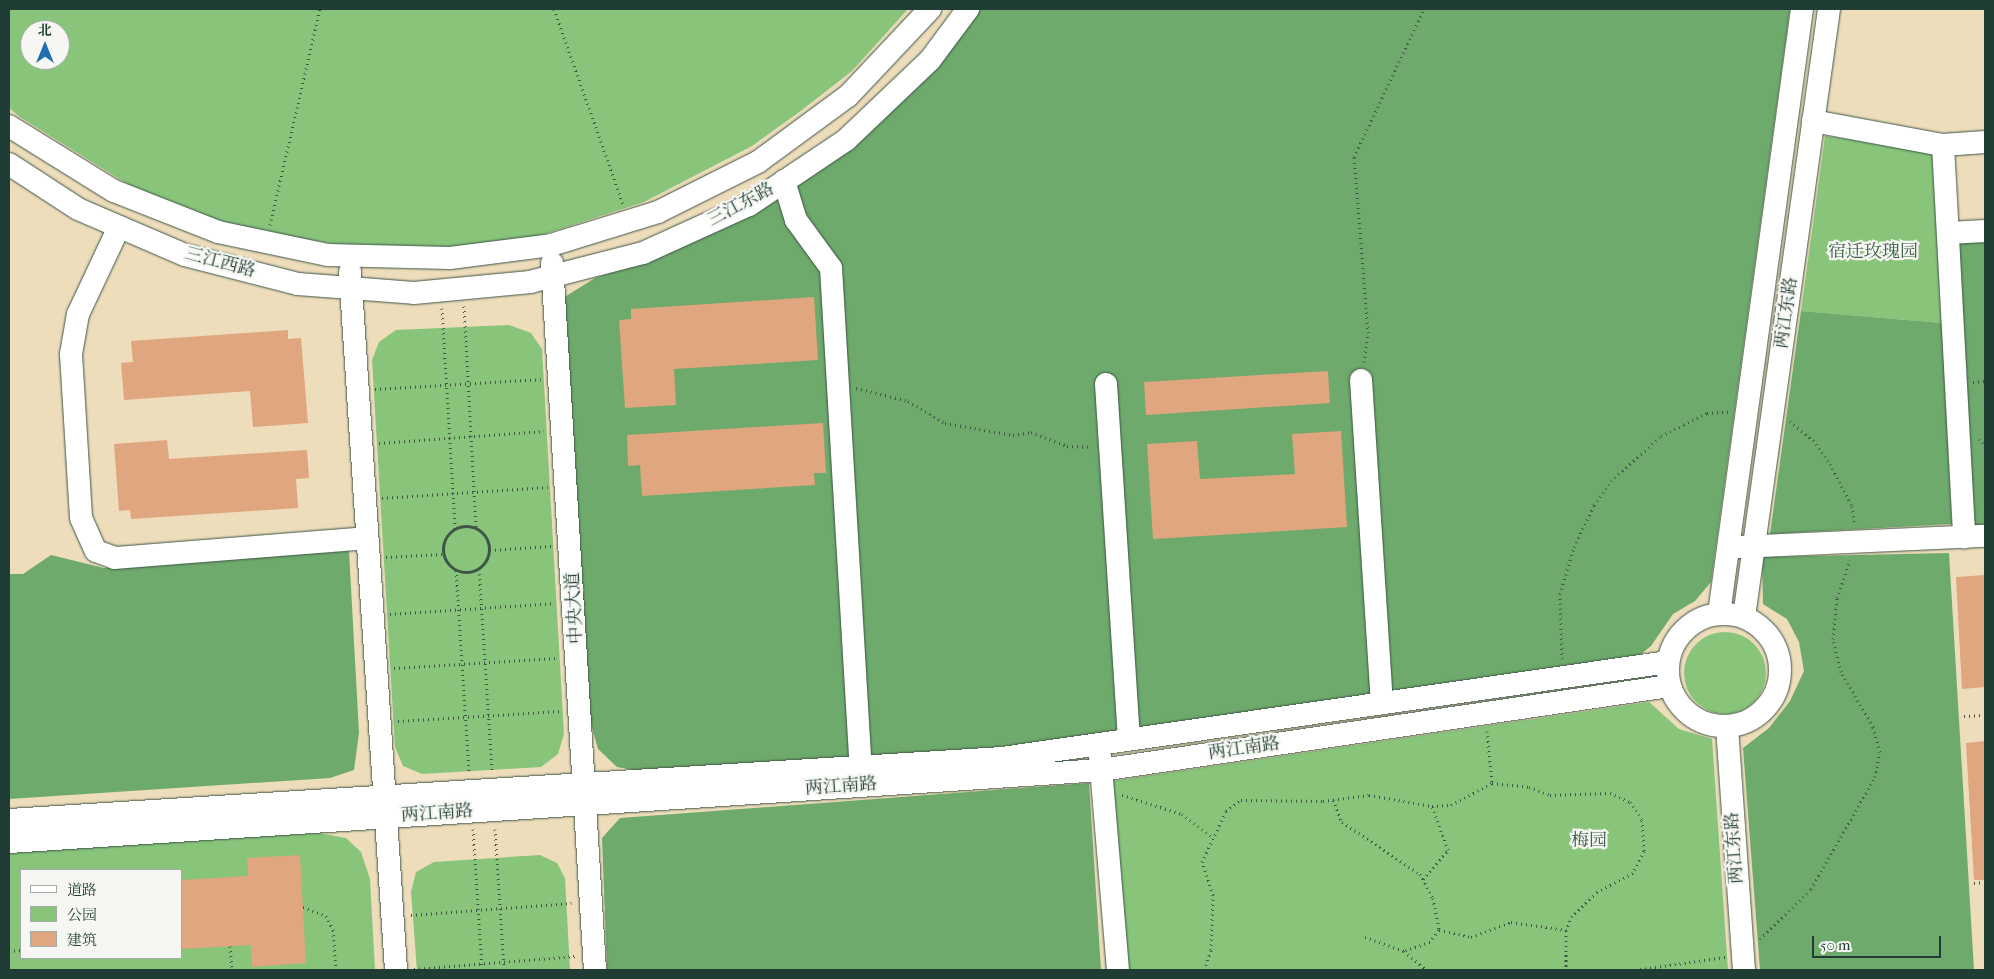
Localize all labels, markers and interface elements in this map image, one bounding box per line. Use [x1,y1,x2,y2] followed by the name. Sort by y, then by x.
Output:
[20,20,70,70] north arrow
[38,22,52,39] text: 北
[704,179,778,231] street label: 三江东路
[1828,241,1918,263] park label: 宿迁玫瑰园
[182,243,258,283] street label: 三江西路
[1771,276,1803,350] street label: 两江东路
[562,571,588,645] street label: 中央大道
[1207,733,1281,765] street label: 两江南路
[804,774,878,800] street label: 两江南路
[400,801,474,827] street label: 两江南路
[1722,811,1748,885] street label: 两江东路
[1571,830,1607,852] park label: 梅园
[20,869,182,959] legend
[67,881,97,899] text: 道路
[67,906,97,924] text: 公园
[1814,926,1943,958] scale bar
[67,931,97,949] text: 建筑
[1820,936,1850,954] text: 50 m

